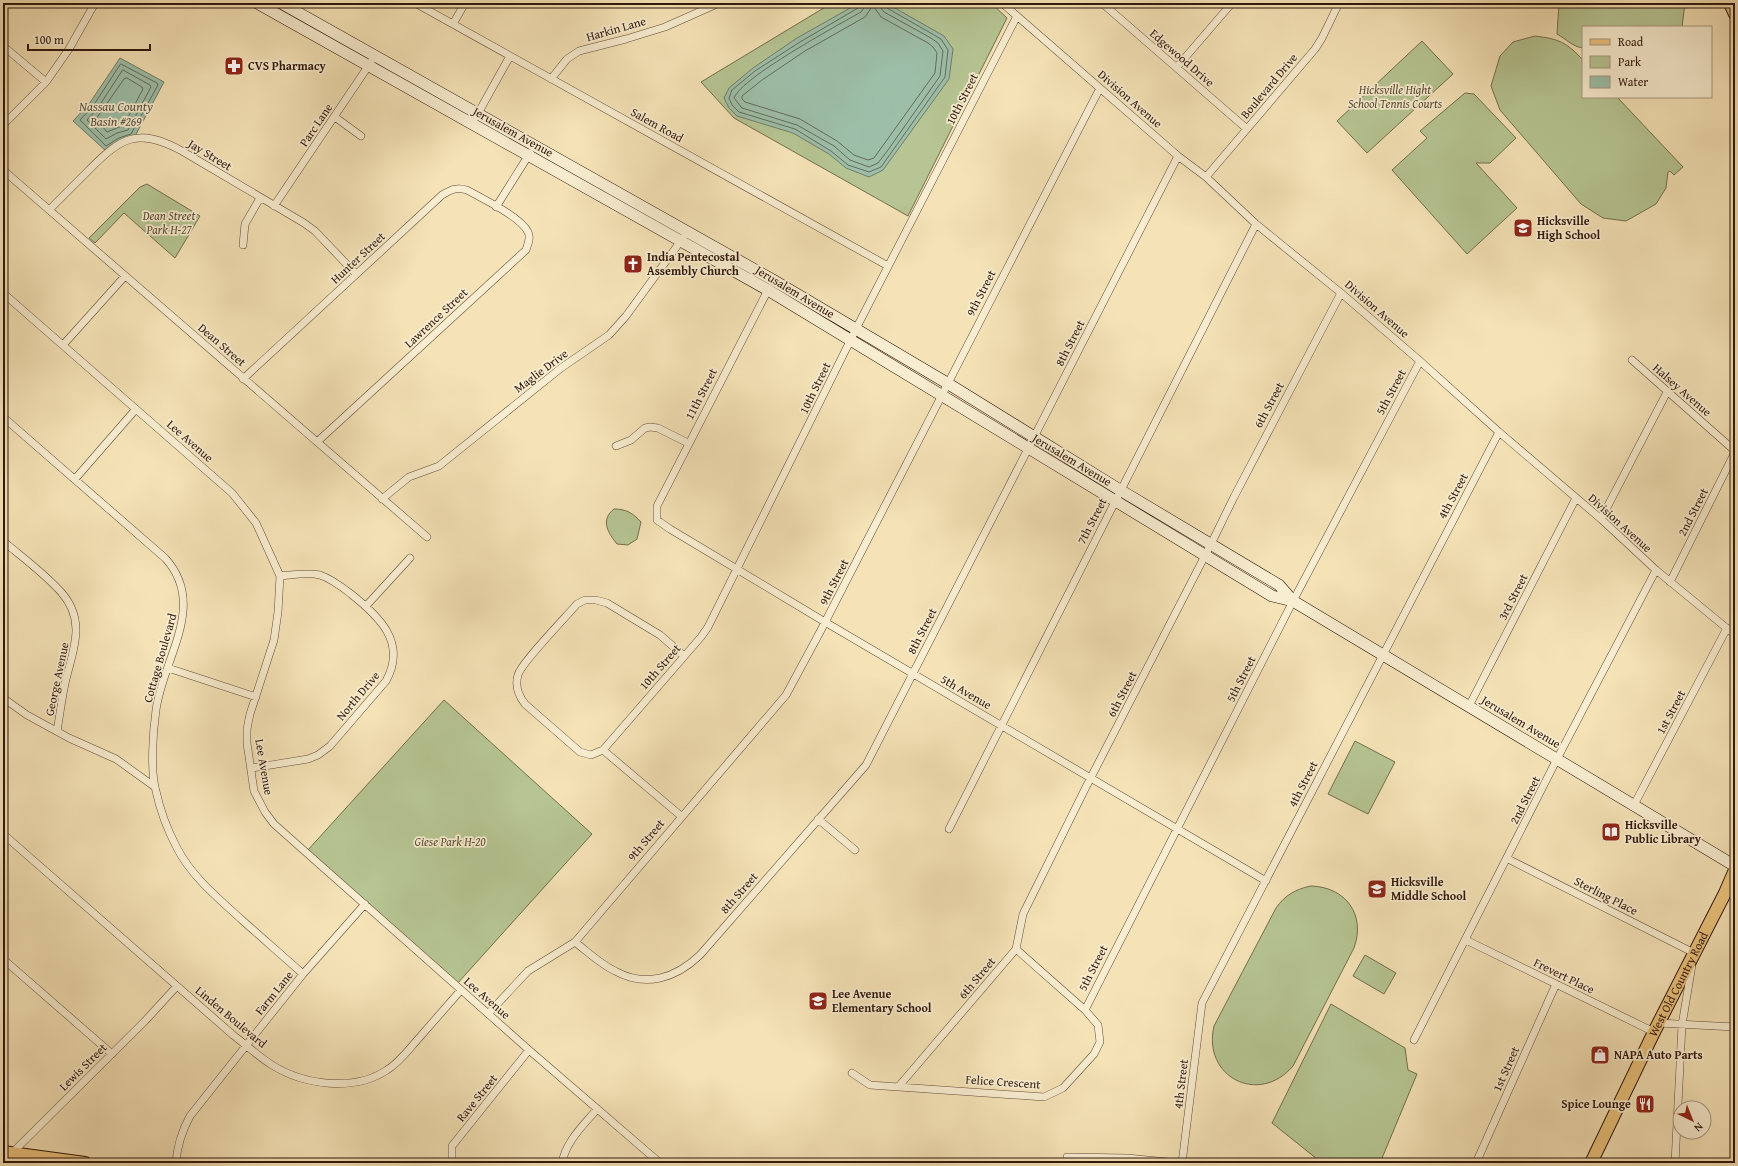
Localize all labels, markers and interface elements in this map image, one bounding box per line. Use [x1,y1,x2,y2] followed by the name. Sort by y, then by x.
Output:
[584,12,648,45] street label: Harkin Lane
[1146,25,1219,91] street label: Edgewood Drive
[28,26,150,52] scale bar
[1582,26,1712,98] legend
[34,31,64,48] text: 100 m
[1618,33,1644,50] text: Road
[1236,49,1301,122] street label: Boulevard Drive
[1618,53,1642,70] text: Park
[223,55,245,77] pharmacy icon: CVS Pharmacy
[248,57,326,74] place label: CVS Pharmacy
[1094,66,1167,132] street label: Division Avenue
[941,69,982,127] street label: 10th Street
[1618,73,1648,90] text: Water
[1348,81,1443,112] park label: Hicksville Hight School Tennis Courts
[79,97,153,131] water label: Nassau County Basin #269
[295,99,336,150] street label: Parc Lane
[468,101,557,161] street label: Jerusalem Avenue
[628,103,687,146] street label: Salem Road
[183,134,236,175] street label: Jay Street
[142,207,195,238] park label: Dean Street Park H-27
[1537,212,1601,243] place label: Hicksville High School
[1512,217,1534,239] school or university icon: Hicksville High School
[327,227,389,287] street label: Hunter Street
[647,248,740,279] place label: India Pentecostal Assembly Church
[622,253,644,275] church icon: India Pentecostal Assembly Church
[751,260,838,322] street label: Jerusalem Avenue
[962,266,1000,319] street label: 9th Street
[1341,276,1414,342] street label: Division Avenue
[400,283,472,351] street label: Lawrence Street
[1051,316,1089,369] street label: 8th Street
[195,319,250,371] street label: Dean Street
[510,345,571,396] street label: Maglie Drive
[795,358,835,416] street label: 10th Street
[1649,359,1716,420] street label: Halsey Avenue
[680,364,721,422] street label: 11th Street
[1371,365,1410,418] street label: 5th Street
[1249,378,1288,431] street label: 6th Street
[163,416,218,466] street label: Lee Avenue
[1028,428,1115,490] street label: Jerusalem Avenue
[1433,469,1472,522] street label: 4th Street
[1673,484,1712,539] street label: 2nd Street
[1585,489,1656,556] street label: Division Avenue
[1073,494,1111,547] street label: 7th Street
[815,555,853,608] street label: 9th Street
[1494,570,1532,623] street label: 3rd Street
[903,604,941,657] street label: 8th Street
[139,611,181,704] street label: Cottage Boulevard
[40,640,73,717] street label: George Avenue
[635,640,685,693] street label: 10th Street
[1222,652,1260,705] street label: 5th Street
[332,667,383,724] street label: North Drive
[1103,667,1141,720] street label: 6th Street
[938,670,995,713] street label: 5th Avenue
[1652,686,1690,737] street label: 1st Street
[1477,690,1564,752] street label: Jerusalem Avenue
[251,738,278,797] street label: Lee Avenue
[1284,757,1322,810] street label: 4th Street
[1505,772,1544,827] street label: 2nd Street
[623,815,669,864] street label: 9th Street
[1625,816,1702,847] place label: Hicksville Public Library
[1600,821,1622,843] library icon: Hicksville Public Library
[415,833,485,850] park label: Giese Park H-20
[716,868,762,917] street label: 8th Street
[1572,872,1641,919] street label: Sterling Place
[1391,873,1467,904] place label: Hicksville Middle School
[1366,878,1388,900] school or university icon: Hicksville Middle School
[1644,928,1712,1039] street label: West Old Country Road
[1074,941,1112,994] street label: 5th Street
[954,953,1000,1002] street label: 6th Street
[1531,953,1598,998] street label: Frevert Place
[251,967,297,1018] street label: Farm Lane
[460,973,515,1023] street label: Lee Avenue
[192,982,271,1052] street label: Linden Boulevard
[832,985,932,1016] place label: Lee Avenue Elementary School
[807,990,829,1012] school or university icon: Lee Avenue Elementary School
[55,1038,111,1094] street label: Lewis Street
[1488,1043,1523,1094] street label: 1st Street
[1589,1044,1611,1066] shop icon: NAPA Auto Parts
[1614,1046,1703,1063] place label: NAPA Auto Parts
[1169,1057,1192,1110] street label: 4th Street
[452,1070,502,1125] street label: Rave Street
[965,1070,1042,1093] street label: Felice Crescent
[1634,1093,1656,1115] restaurant icon: Spice Lounge
[1561,1095,1631,1112] place label: Spice Lounge
[1672,1100,1712,1140] north arrow
[1690,1119,1707,1136] text: N

